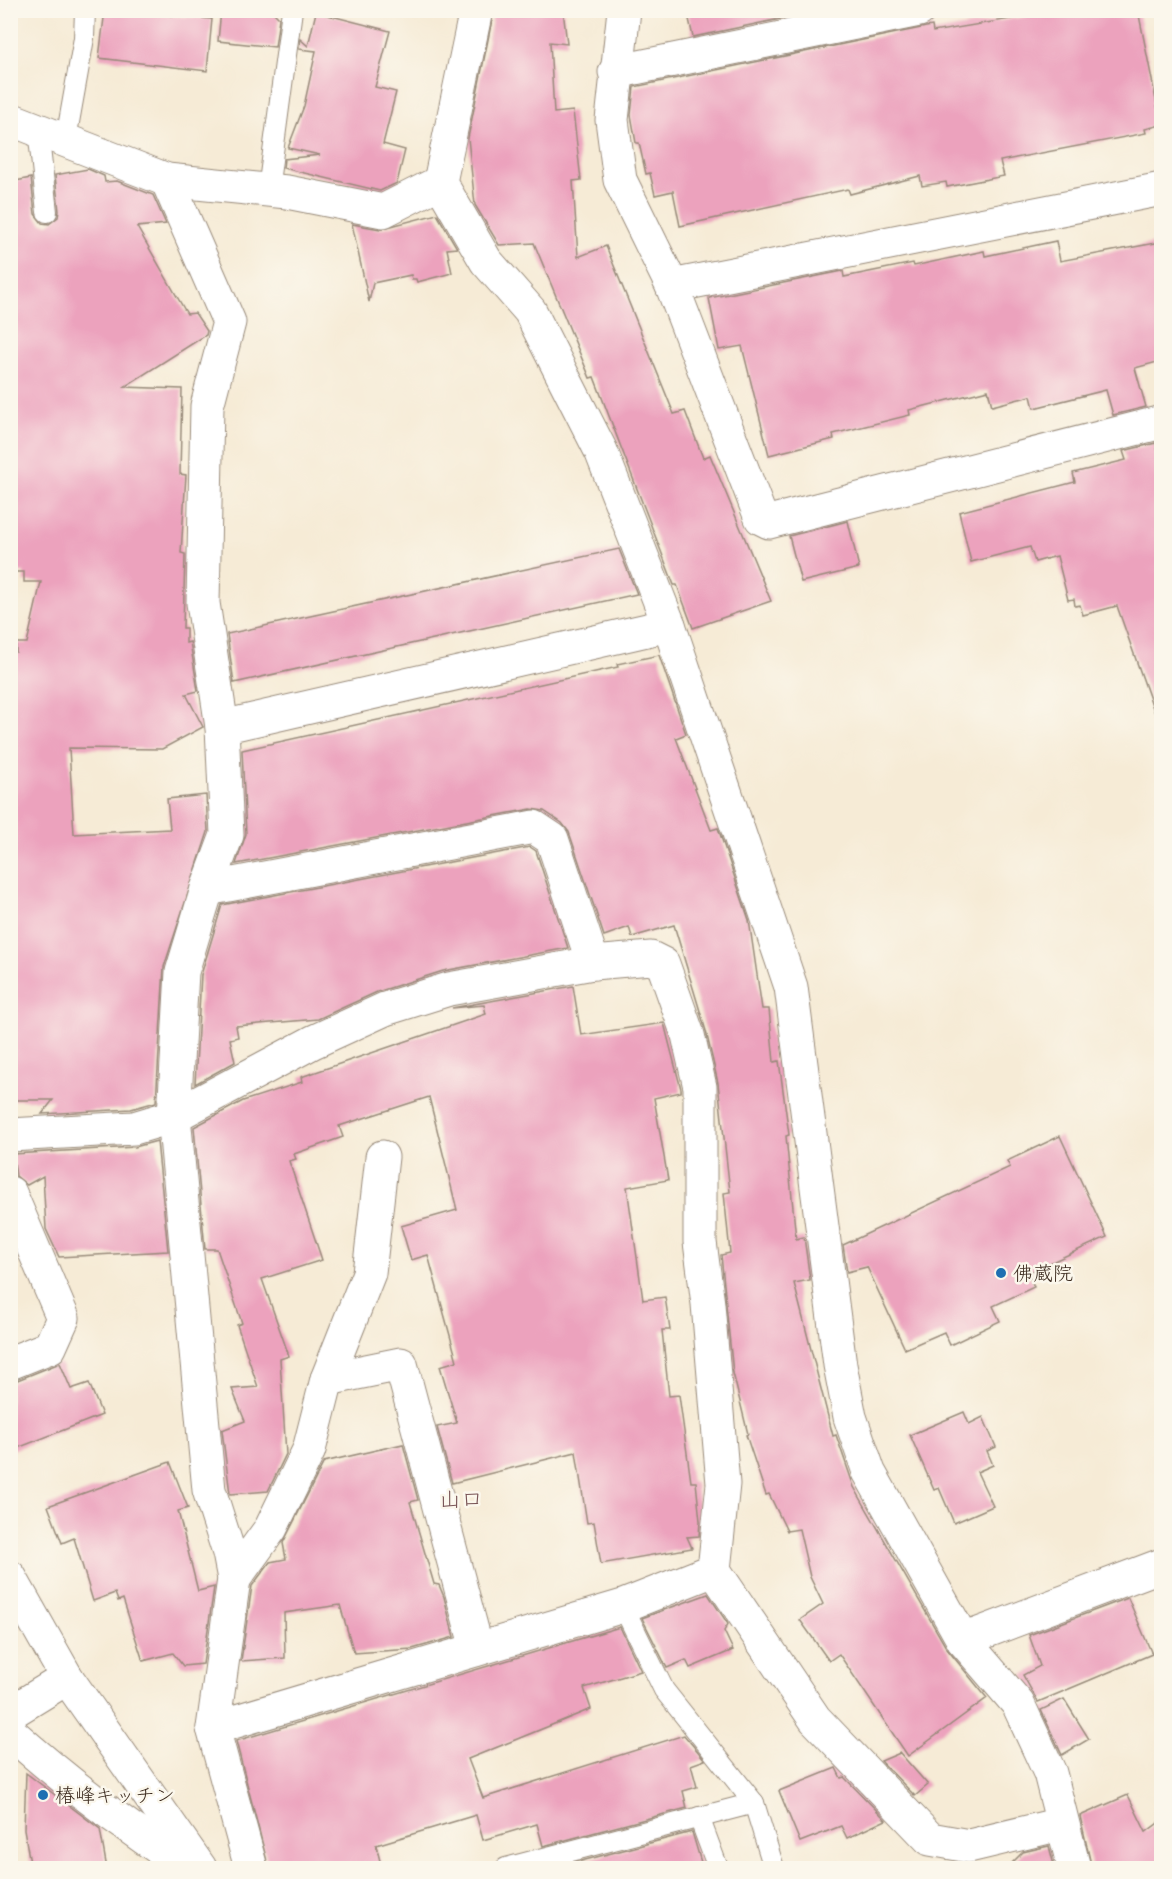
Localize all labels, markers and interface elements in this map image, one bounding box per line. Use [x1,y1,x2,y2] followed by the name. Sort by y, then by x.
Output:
[1013,1260,1073,1288] place label: 佛蔵院
[994,1266,1008,1280] marker: 佛蔵院
[439,1485,483,1516] district label: 山口
[55,1782,175,1810] place label: 椿峰キッチン
[36,1788,50,1802] marker: 椿峰キッチン

